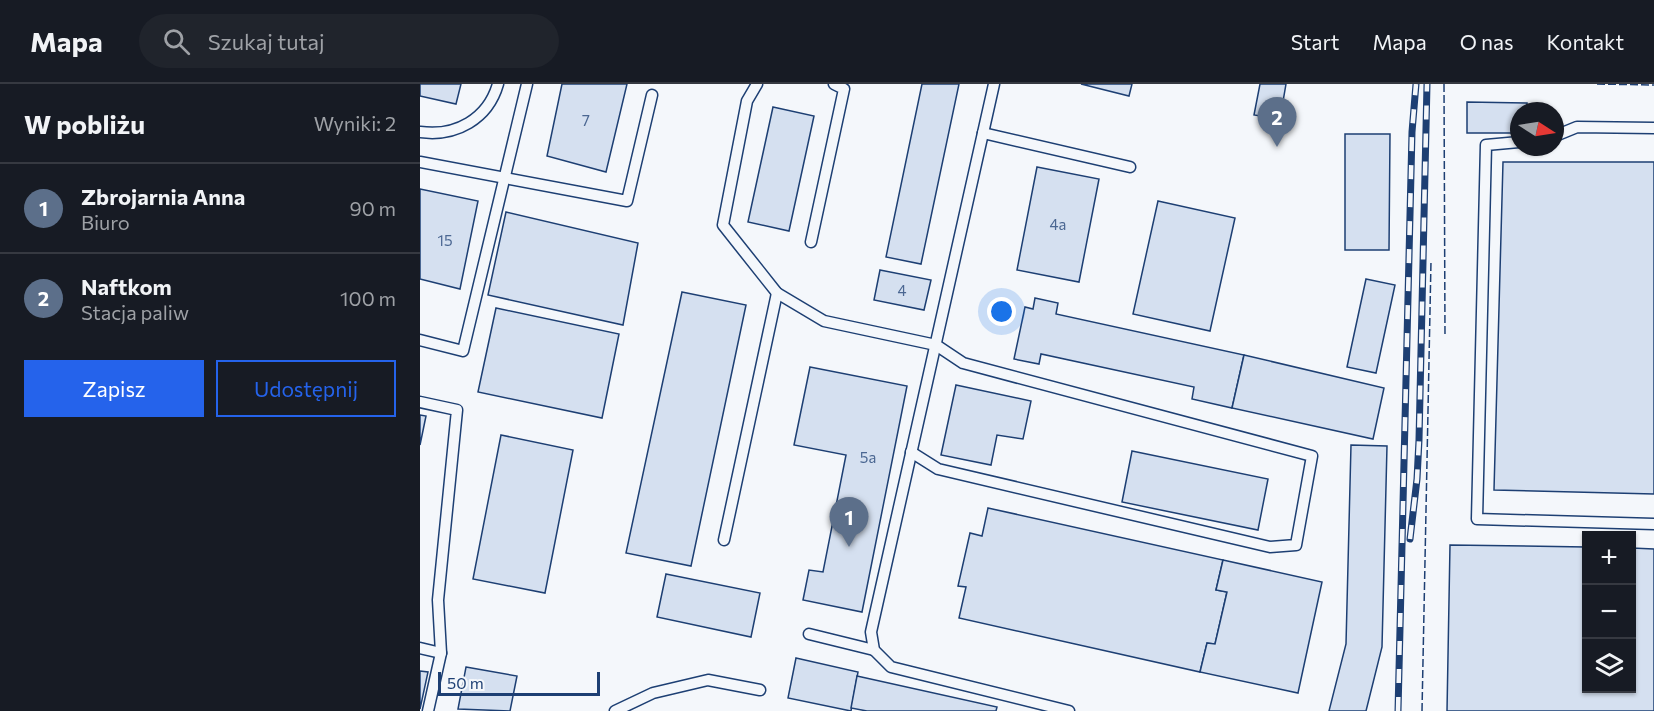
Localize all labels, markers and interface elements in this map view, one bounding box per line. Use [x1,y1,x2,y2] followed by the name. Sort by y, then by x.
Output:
[139,14,559,68] search box
[30,24,103,58] text: Mapa
[160,25,193,58] icon: search
[208,28,325,55] text: Szukaj tutaj
[1291,29,1339,54] text: Start
[1372,29,1427,54] text: Mapa
[1460,29,1513,54] text: O nas
[1546,29,1624,54] text: Kontakt
[1258,98,1296,147] pin: 2
[1510,102,1564,156] north arrow
[24,108,145,139] text: W pobliżu
[314,111,396,135] text: Wyniki: 2
[582,111,590,129] house number: 7
[81,183,245,210] text: Zbrojarnia Anna
[39,196,48,220] text: 1
[350,196,396,220] text: 90 m
[81,210,130,234] text: Biuro
[1050,215,1066,233] house number: 4a
[437,231,453,249] house number: 15
[81,273,172,300] text: Naftkom
[898,281,907,299] house number: 4
[38,286,49,310] text: 2
[340,286,396,310] text: 100 m
[987,297,1016,326] your location
[81,300,189,324] text: Stacja paliw
[24,360,204,417] button: Zapisz
[216,360,396,417] button: Udostępnij
[860,448,876,466] house number: 5a
[830,498,868,547] pin: 1
[1582,531,1636,693] map controls
[1582,531,1636,585] button: +
[1582,585,1636,639] button: −
[1582,639,1636,693] button: layers
[438,669,600,696] scale bar
[447,673,484,692] text: 50 m

